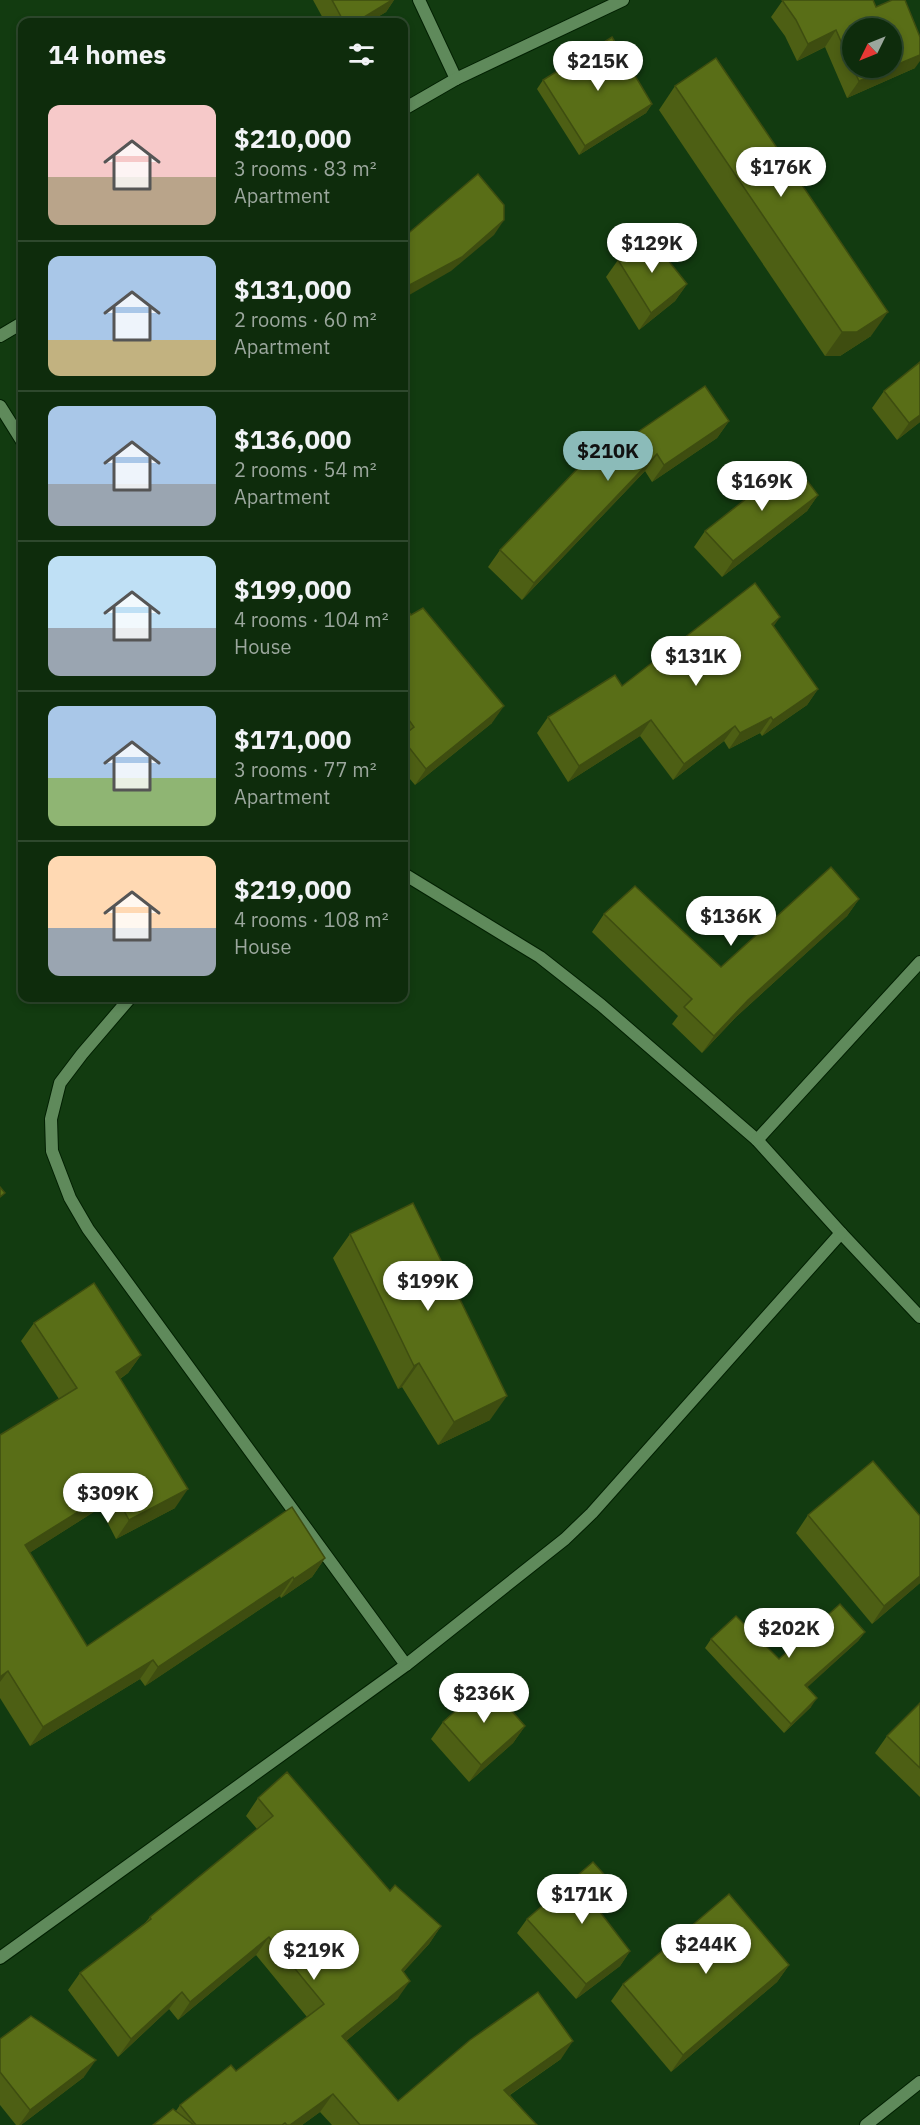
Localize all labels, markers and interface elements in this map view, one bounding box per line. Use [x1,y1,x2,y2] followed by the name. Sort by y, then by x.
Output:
[842,18,902,78] north arrow
[842,18,902,78] map controls
[48,37,166,71] text: 14 homes
[345,38,378,71] icon: filters
[556,41,640,92] pin: $215K
[567,47,629,74] text: $215K
[234,121,351,155] text: $210,000
[96,129,168,201] icon: home
[739,147,823,198] pin: $176K
[750,153,812,180] text: $176K
[234,155,377,182] text: 3 rooms · 83 m²
[234,182,330,209] text: Apartment
[610,223,694,274] pin: $129K
[621,229,683,256] text: $129K
[234,272,351,306] text: $131,000
[96,280,168,352] icon: home
[234,306,377,333] text: 2 rooms · 60 m²
[234,333,330,360] text: Apartment
[234,422,351,456] text: $136,000
[96,430,168,502] icon: home
[566,431,650,482] pin: $210K
[577,437,639,464] text: $210K
[234,456,377,483] text: 2 rooms · 54 m²
[720,461,804,512] pin: $169K
[731,467,793,494] text: $169K
[234,483,330,510] text: Apartment
[234,572,351,606] text: $199,000
[96,580,168,652] icon: home
[234,606,389,633] text: 4 rooms · 104 m²
[234,633,291,660] text: House
[654,636,738,687] pin: $131K
[665,642,727,669] text: $131K
[234,722,351,756] text: $171,000
[96,730,168,802] icon: home
[234,756,377,783] text: 3 rooms · 77 m²
[234,783,330,810] text: Apartment
[234,872,351,906] text: $219,000
[96,880,168,952] icon: home
[689,896,773,947] pin: $136K
[700,902,762,929] text: $136K
[234,906,389,933] text: 4 rooms · 108 m²
[234,933,291,960] text: House
[386,1261,470,1312] pin: $199K
[397,1267,459,1294] text: $199K
[66,1473,150,1524] pin: $309K
[77,1479,139,1506] text: $309K
[747,1608,831,1659] pin: $202K
[758,1614,820,1641] text: $202K
[442,1673,526,1724] pin: $236K
[453,1679,515,1706] text: $236K
[540,1874,624,1925] pin: $171K
[551,1880,613,1907] text: $171K
[664,1924,748,1975] pin: $244K
[272,1930,356,1981] pin: $219K
[675,1930,737,1957] text: $244K
[283,1936,345,1963] text: $219K

